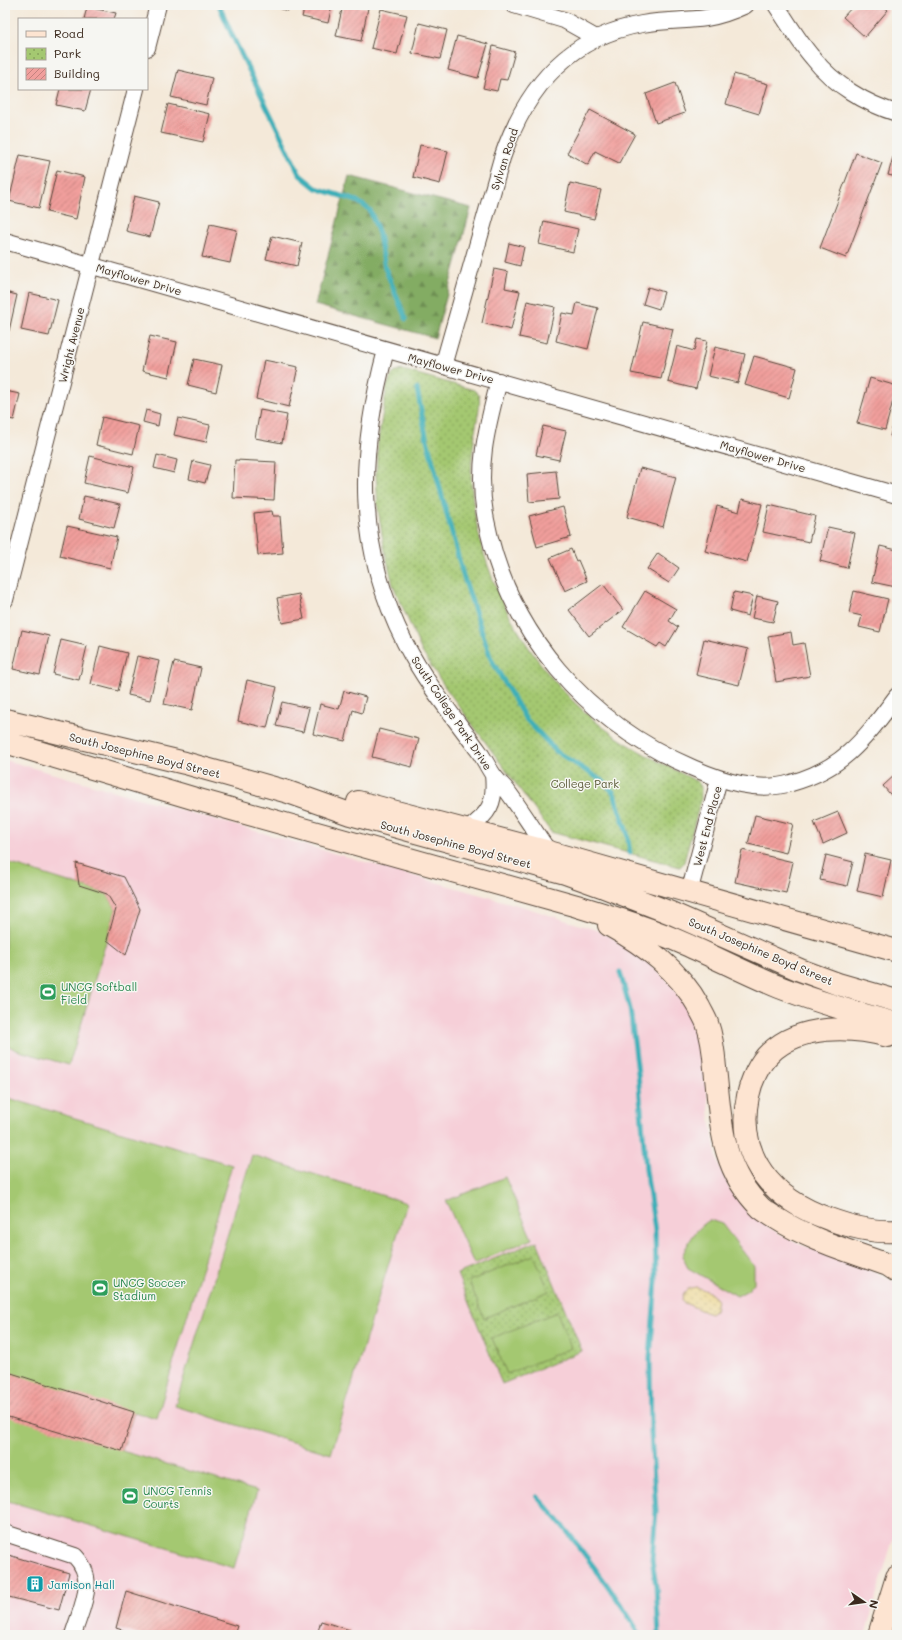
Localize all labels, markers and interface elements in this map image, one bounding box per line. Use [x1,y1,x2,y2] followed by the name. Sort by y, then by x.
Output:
[18,18,148,90] legend
[54,25,84,41] text: Road
[54,45,81,61] text: Park
[54,65,100,81] text: Building
[487,126,521,192] street label: Sylvan Road
[94,260,184,298] street label: Mayflower Drive
[54,305,88,384] street label: Wright Avenue
[406,349,496,387] street label: Mayflower Drive
[718,437,808,475] street label: Mayflower Drive
[408,653,496,773] street label: South College Park Drive
[68,729,222,781] street label: South Josephine Boyd Street
[551,776,619,791] park label: College Park
[689,784,725,868] street label: West End Place
[379,817,533,871] street label: South Josephine Boyd Street
[687,914,836,988] street label: South Josephine Boyd Street
[61,979,137,1007] place label: UNCG Softball Field
[38,982,58,1002] sports icon: UNCG Softball Field
[113,1275,186,1303] place label: UNCG Soccer Stadium
[90,1278,110,1298] sports icon: UNCG Soccer Stadium
[143,1483,212,1511] place label: UNCG Tennis Courts
[120,1486,140,1506] sports icon: UNCG Tennis Courts
[25,1574,45,1594] building icon: Jamison Hall
[48,1577,115,1592] place label: Jamison Hall
[844,1582,884,1622] north arrow
[866,1599,882,1610] text: N

